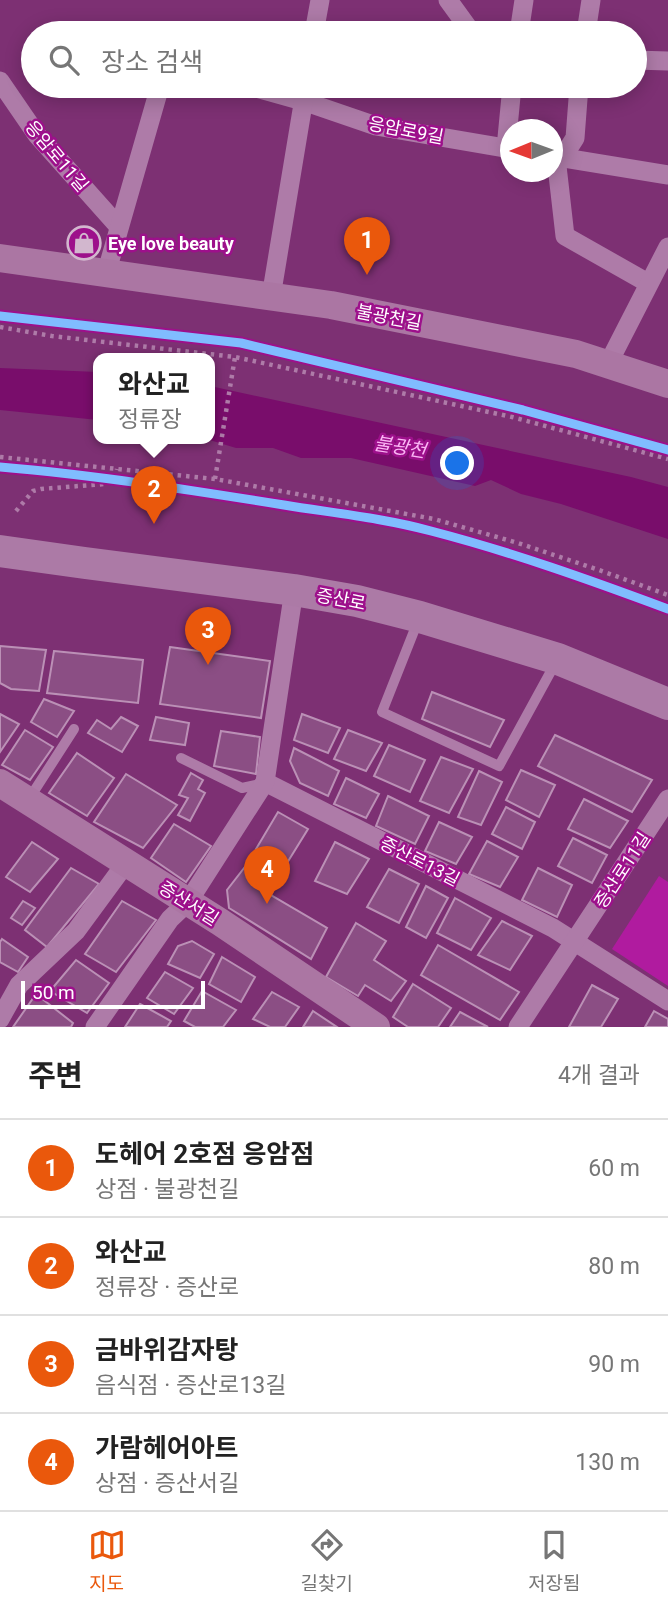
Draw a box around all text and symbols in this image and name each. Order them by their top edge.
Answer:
search box [21,21,647,98]
icon: search [45,41,83,79]
text: 장소 검색 [101,47,203,77]
street label: 응암로9길 [367,112,445,148]
street label: 응암로11길 [21,116,93,196]
north arrow [500,119,563,182]
pin: 1 [344,217,390,275]
shop icon: Eye love beauty [65,224,103,262]
place label: Eye love beauty [108,233,235,254]
street label: 불광천길 [354,300,424,334]
popup [93,353,215,444]
text: 와산교 [118,369,190,399]
text: 정류장 [118,406,182,433]
water label: 불광천 [372,432,429,463]
your location [440,446,474,480]
pin: 2 [131,466,177,524]
street label: 증산로 [315,584,367,614]
pin: 3 [185,607,231,665]
street label: 증산로11길 [590,828,654,912]
street label: 증산로13길 [377,832,463,890]
pin: 4 [244,846,290,904]
street label: 증산서길 [155,877,223,929]
scale bar [21,978,205,1010]
text: 50 m [32,981,75,1004]
text: 주변 [28,1058,83,1093]
text: 4개 결과 [558,1062,640,1089]
text: 도헤어 2호점 응암점 [95,1139,314,1169]
text: 1 [44,1155,58,1182]
text: 60 m [588,1155,640,1182]
text: 상점 · 불광천길 [95,1176,239,1203]
text: 와산교 [95,1237,167,1267]
text: 2 [44,1253,58,1280]
text: 80 m [588,1253,640,1280]
text: 정류장 · 증산로 [95,1274,239,1301]
text: 금바위감자탕 [95,1335,239,1365]
text: 3 [44,1351,58,1378]
text: 90 m [588,1351,640,1378]
text: 음식점 · 증산로13길 [95,1372,286,1399]
text: 가람헤어아트 [95,1433,239,1463]
text: 4 [44,1449,58,1476]
text: 130 m [575,1449,640,1476]
text: 상점 · 증산서길 [95,1470,239,1497]
tab: 지도 [88,1526,126,1595]
tab: 길찾기 [301,1526,353,1595]
tab: 저장됨 [528,1526,580,1595]

